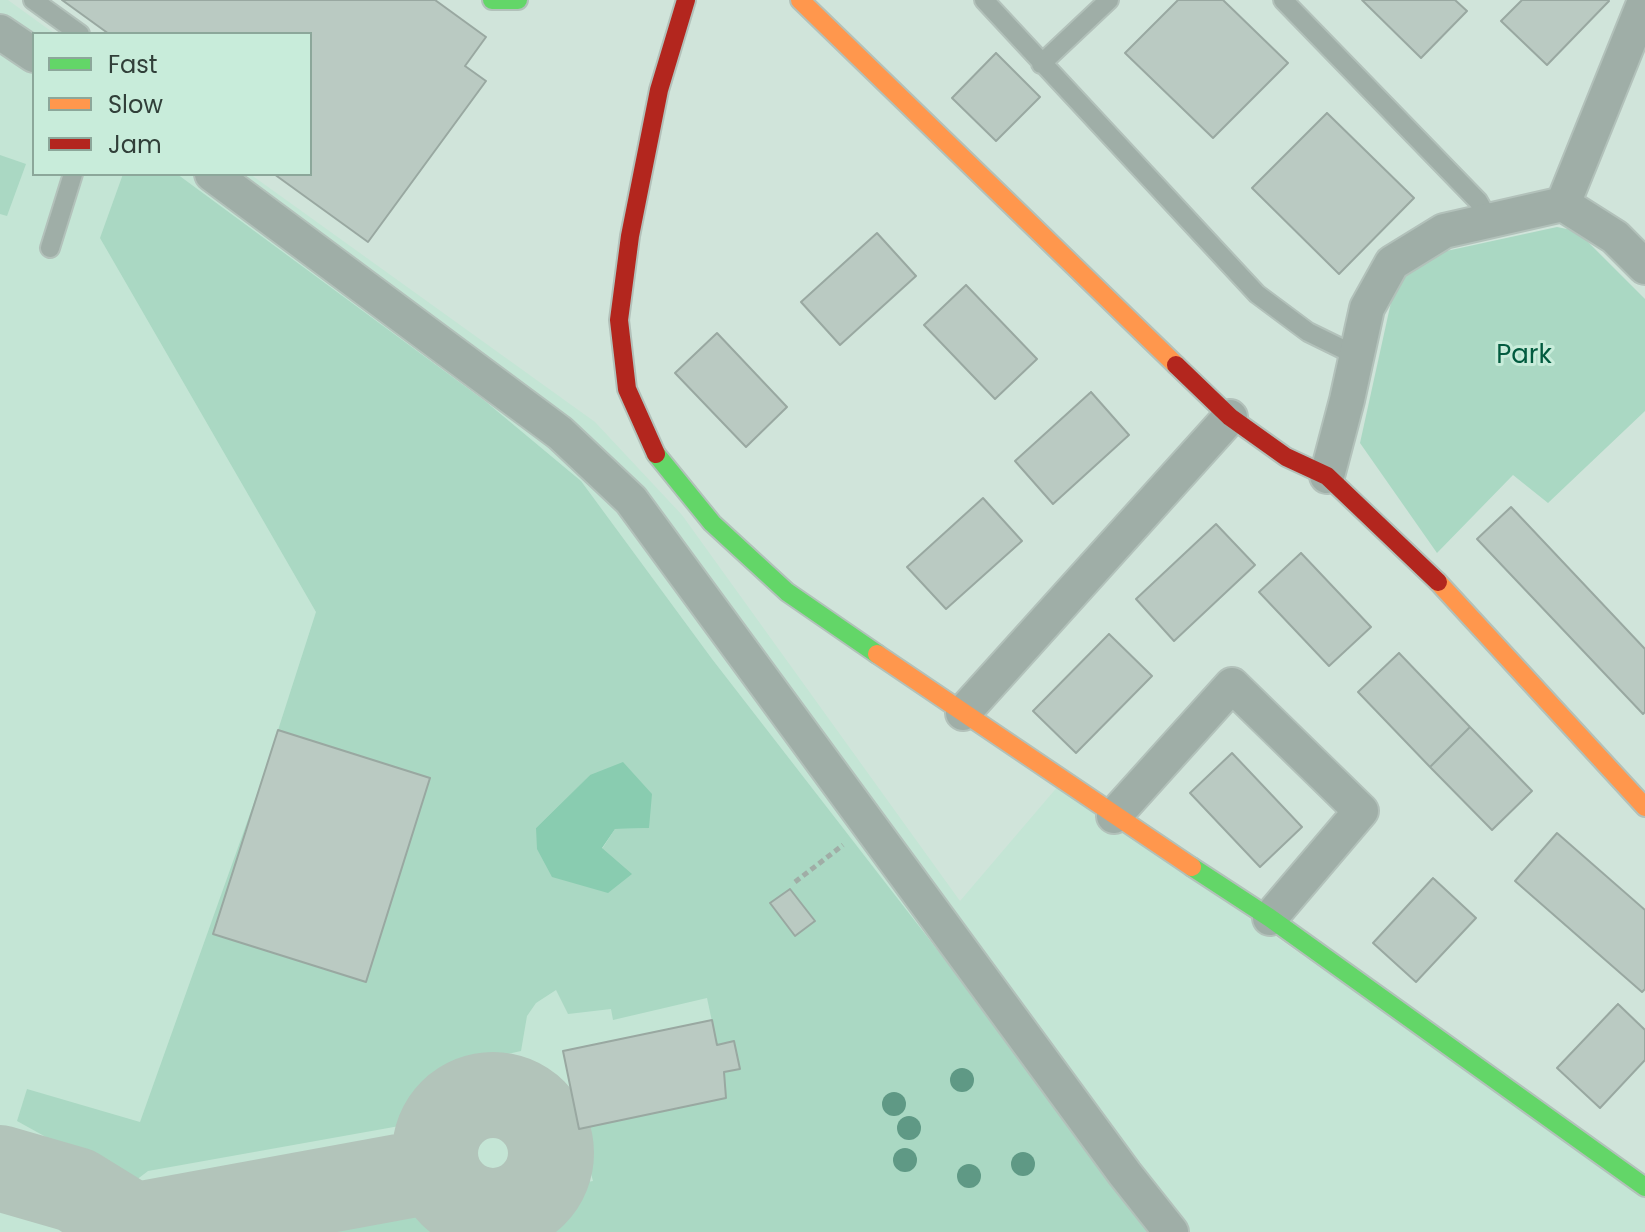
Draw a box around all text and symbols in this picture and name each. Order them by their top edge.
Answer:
legend [32,32,312,176]
text: Fast [108,48,158,81]
text: Slow [108,88,163,121]
text: Jam [108,128,162,161]
park label: Park [1496,340,1552,372]

